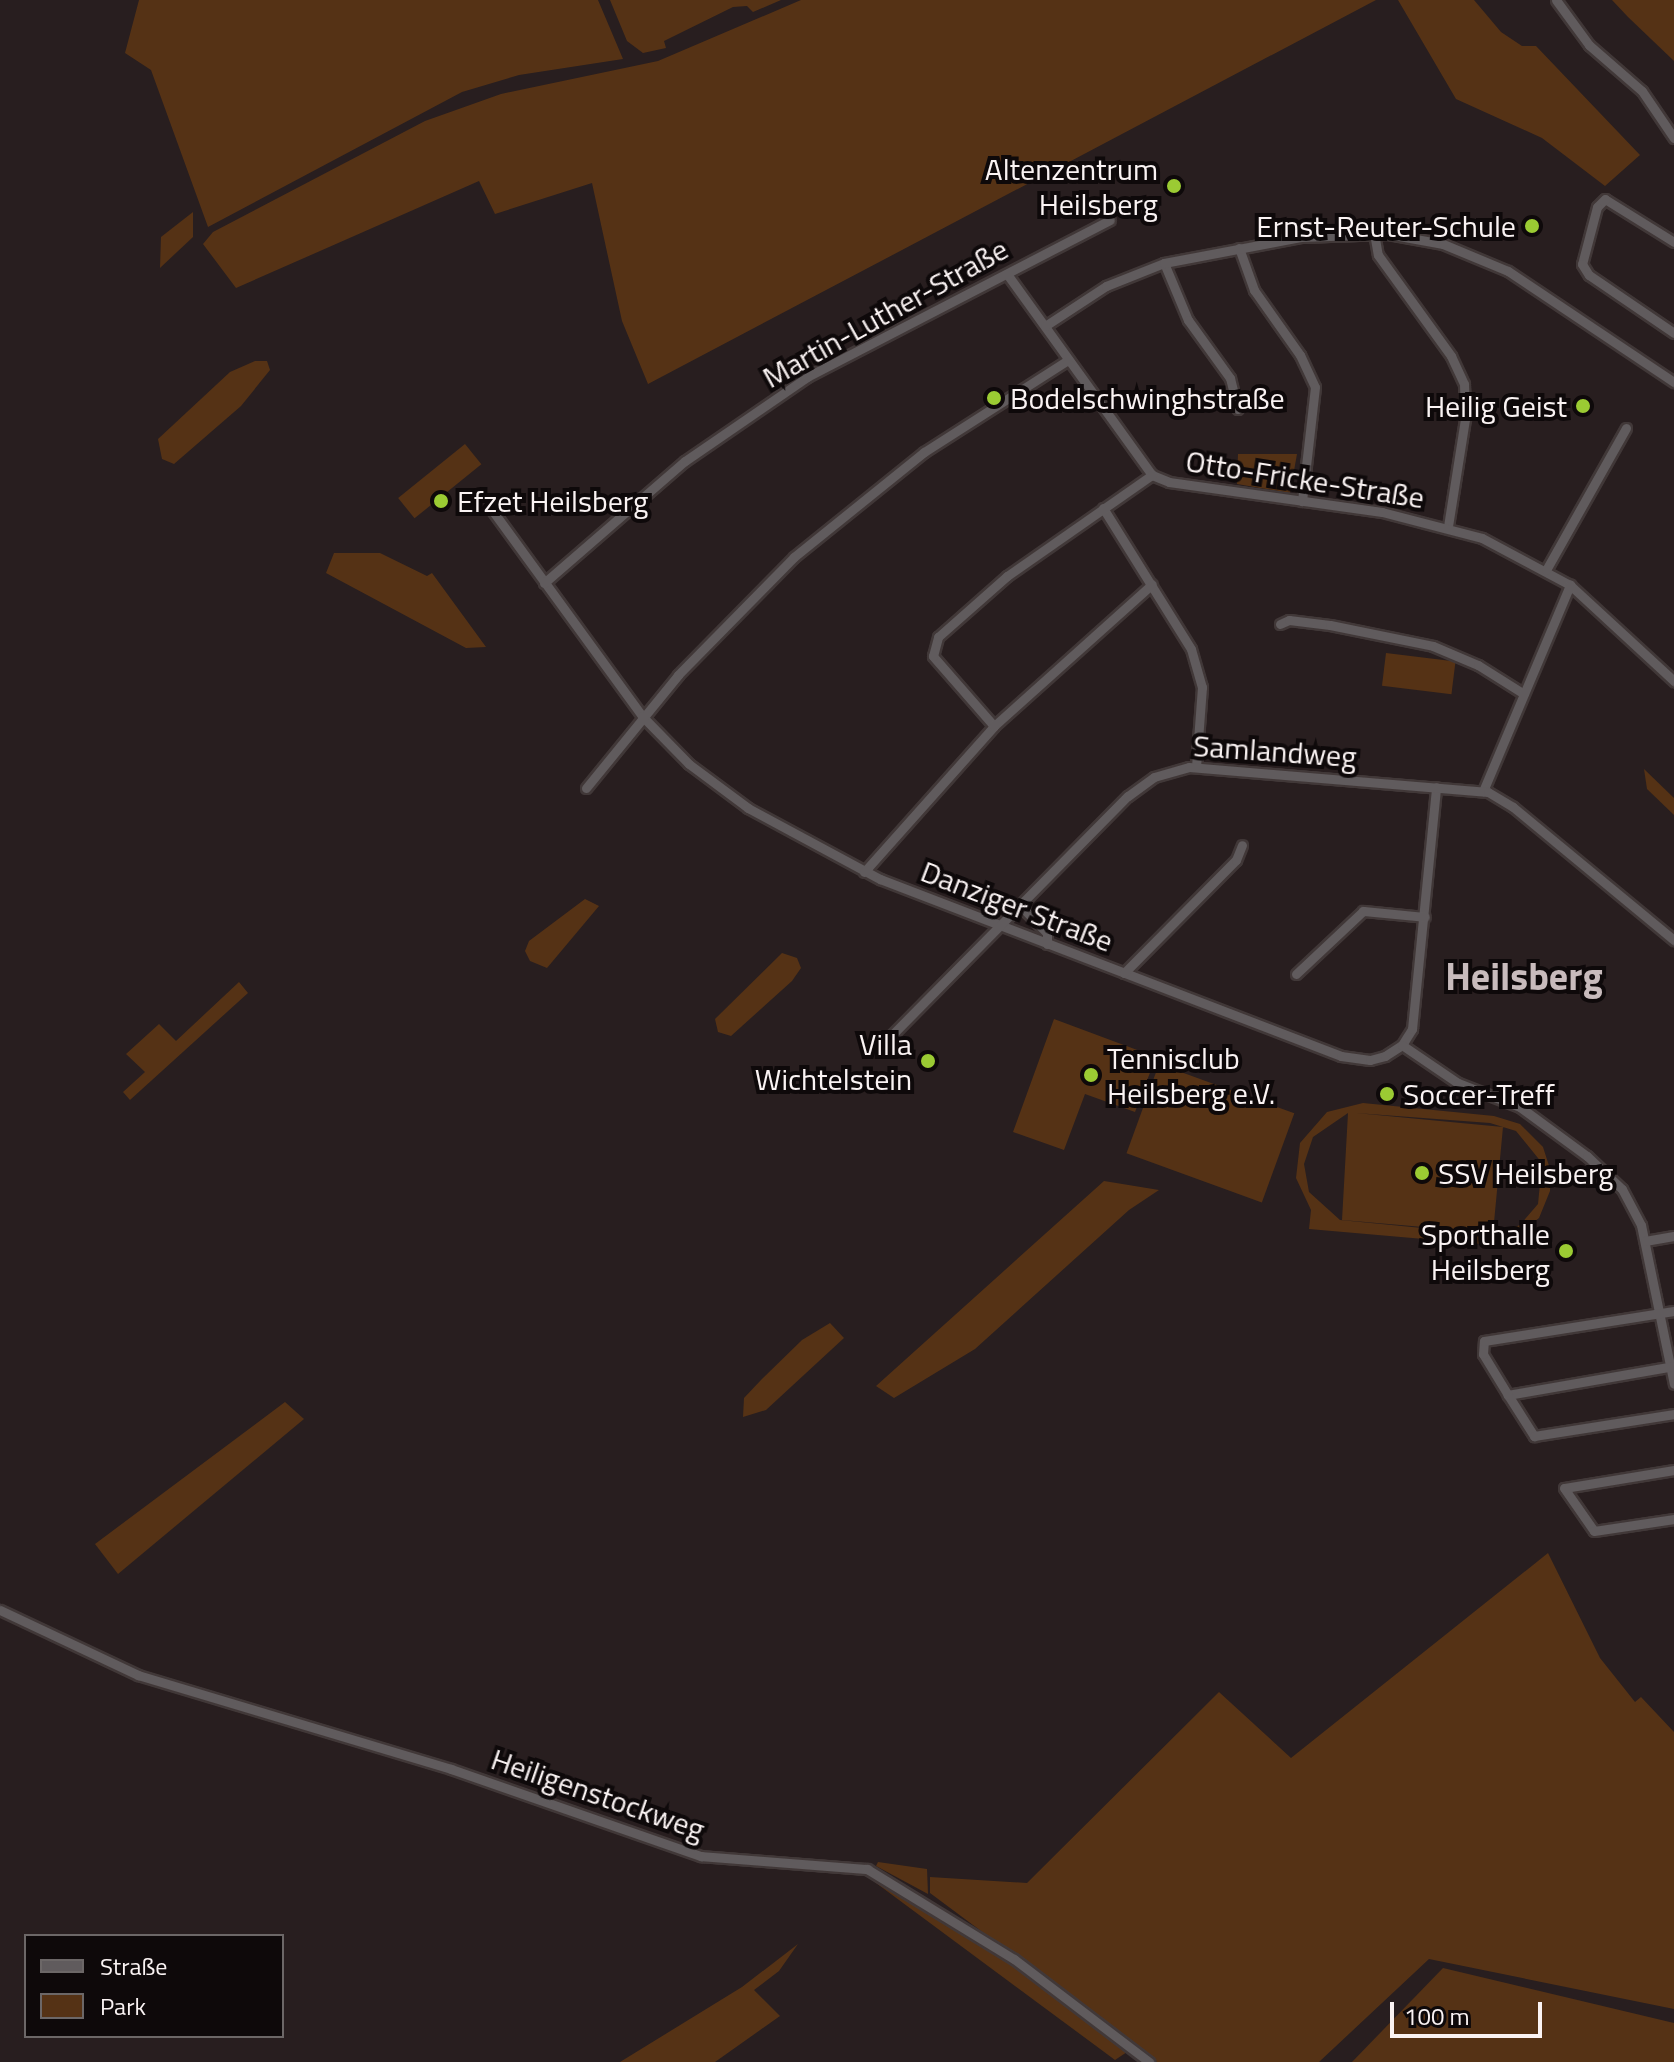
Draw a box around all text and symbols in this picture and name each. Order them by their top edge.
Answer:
place label: Altenzentrum Heilsberg [985,151,1158,222]
marker: Altenzentrum Heilsberg [1165,177,1183,195]
place label: Ernst-Reuter-Schule [1256,208,1516,244]
marker: Ernst-Reuter-Schule [1523,217,1541,235]
street label: Martin-Luther-Straße [756,231,1014,395]
place label: Bodelschwinghstraße [1010,380,1285,416]
place label: Heilig Geist [1425,388,1567,424]
marker: Bodelschwinghstraße [985,389,1003,407]
marker: Heilig Geist [1574,397,1592,415]
street label: Otto-Fricke-Straße [1183,442,1427,516]
place label: Efzet Heilsberg [457,483,648,519]
marker: Efzet Heilsberg [432,492,450,510]
street label: Samlandweg [1192,727,1358,775]
street label: Danziger Straße [916,853,1118,959]
district label: Heilsberg [1445,954,1603,1000]
place label: Villa Wichtelstein [755,1026,912,1096]
place label: Tennisclub Heilsberg e.V. [1107,1040,1275,1110]
marker: Villa Wichtelstein [919,1052,937,1070]
marker: Tennisclub Heilsberg e.V. [1082,1066,1100,1084]
place label: Soccer-Treff [1403,1076,1555,1112]
marker: Soccer-Treff [1378,1085,1396,1103]
place label: SSV Heilsberg [1438,1155,1614,1191]
marker: SSV Heilsberg [1413,1164,1431,1182]
place label: Sporthalle Heilsberg [1421,1216,1550,1286]
marker: Sporthalle Heilsberg [1557,1242,1575,1260]
street label: Heiligenstockweg [487,1741,709,1847]
legend [24,1934,284,2038]
text: Straße [100,1948,167,1984]
scale bar [1394,1986,1546,2036]
text: Park [100,1988,146,2024]
text: 100 m [1404,1998,1470,2034]

